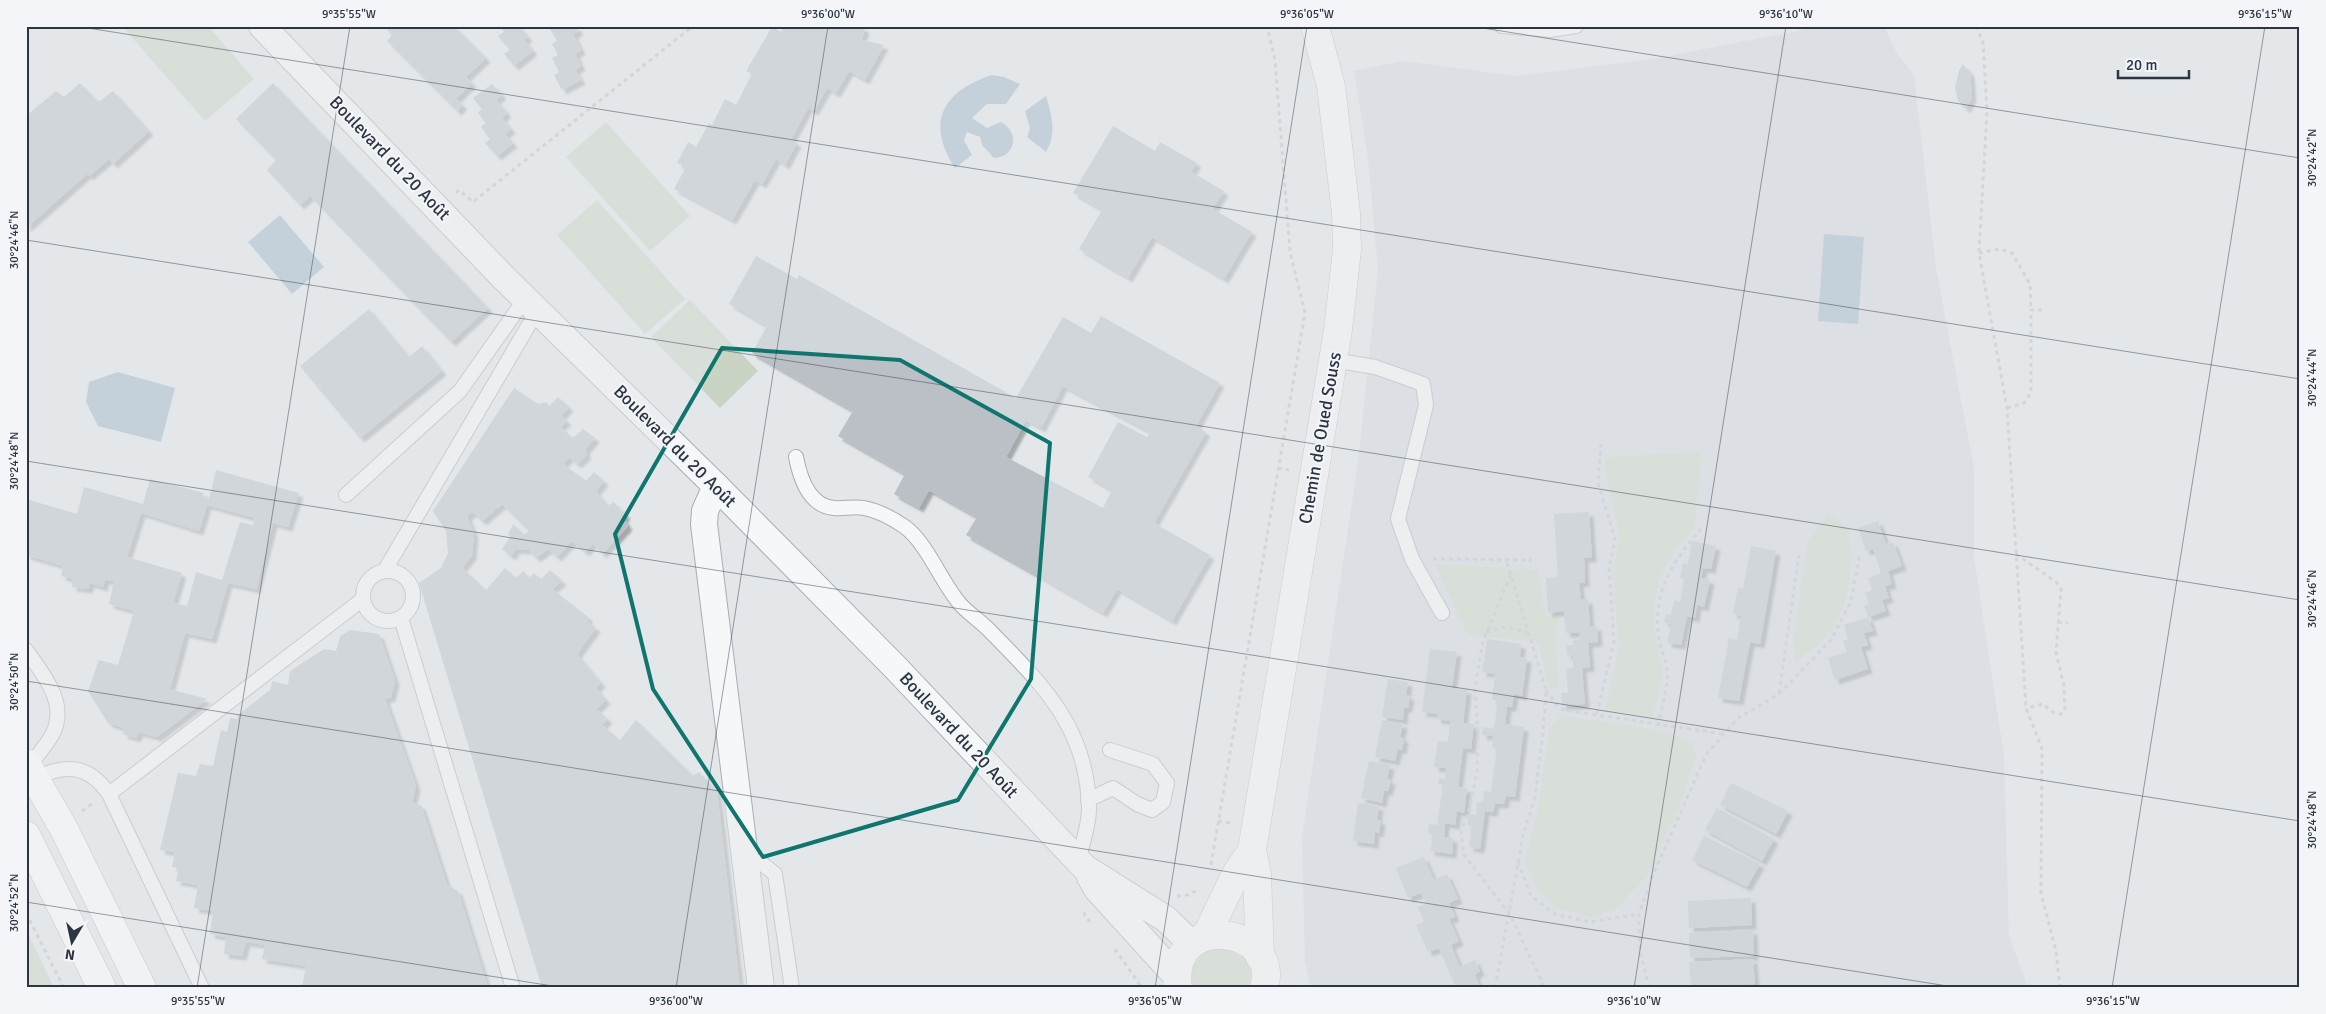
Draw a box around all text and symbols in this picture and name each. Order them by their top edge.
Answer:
text: 9°35'55"W [322,7,376,22]
text: 9°36'00"W [801,7,855,22]
text: 9°36'05"W [1280,7,1334,22]
text: 9°36'10"W [1759,7,1813,22]
text: 9°36'15"W [2238,7,2292,22]
scale bar [2118,48,2190,80]
text: 20 m [2126,56,2157,74]
street label: Boulevard du 20 Août [325,91,455,225]
text: 30°24'42"N [2305,129,2320,187]
text: 30°24'46"N [7,211,22,269]
text: 30°24'44"N [2305,349,2320,407]
street label: Chemin de Oued Souss [1294,350,1346,526]
street label: Boulevard du 20 Août [609,380,741,512]
text: 30°24'48"N [7,432,22,490]
text: 30°24'46"N [2305,570,2320,628]
text: 30°24'50"N [7,653,22,711]
street label: Boulevard du 20 Août [895,667,1023,803]
text: 30°24'48"N [2305,791,2320,849]
text: 30°24'52"N [7,874,22,932]
north arrow [48,916,98,966]
text: N [64,945,76,964]
text: 9°35'55"W [171,994,225,1009]
text: 9°36'00"W [649,994,703,1009]
text: 9°36'05"W [1128,994,1182,1009]
text: 9°36'10"W [1607,994,1661,1009]
text: 9°36'15"W [2086,994,2140,1009]

